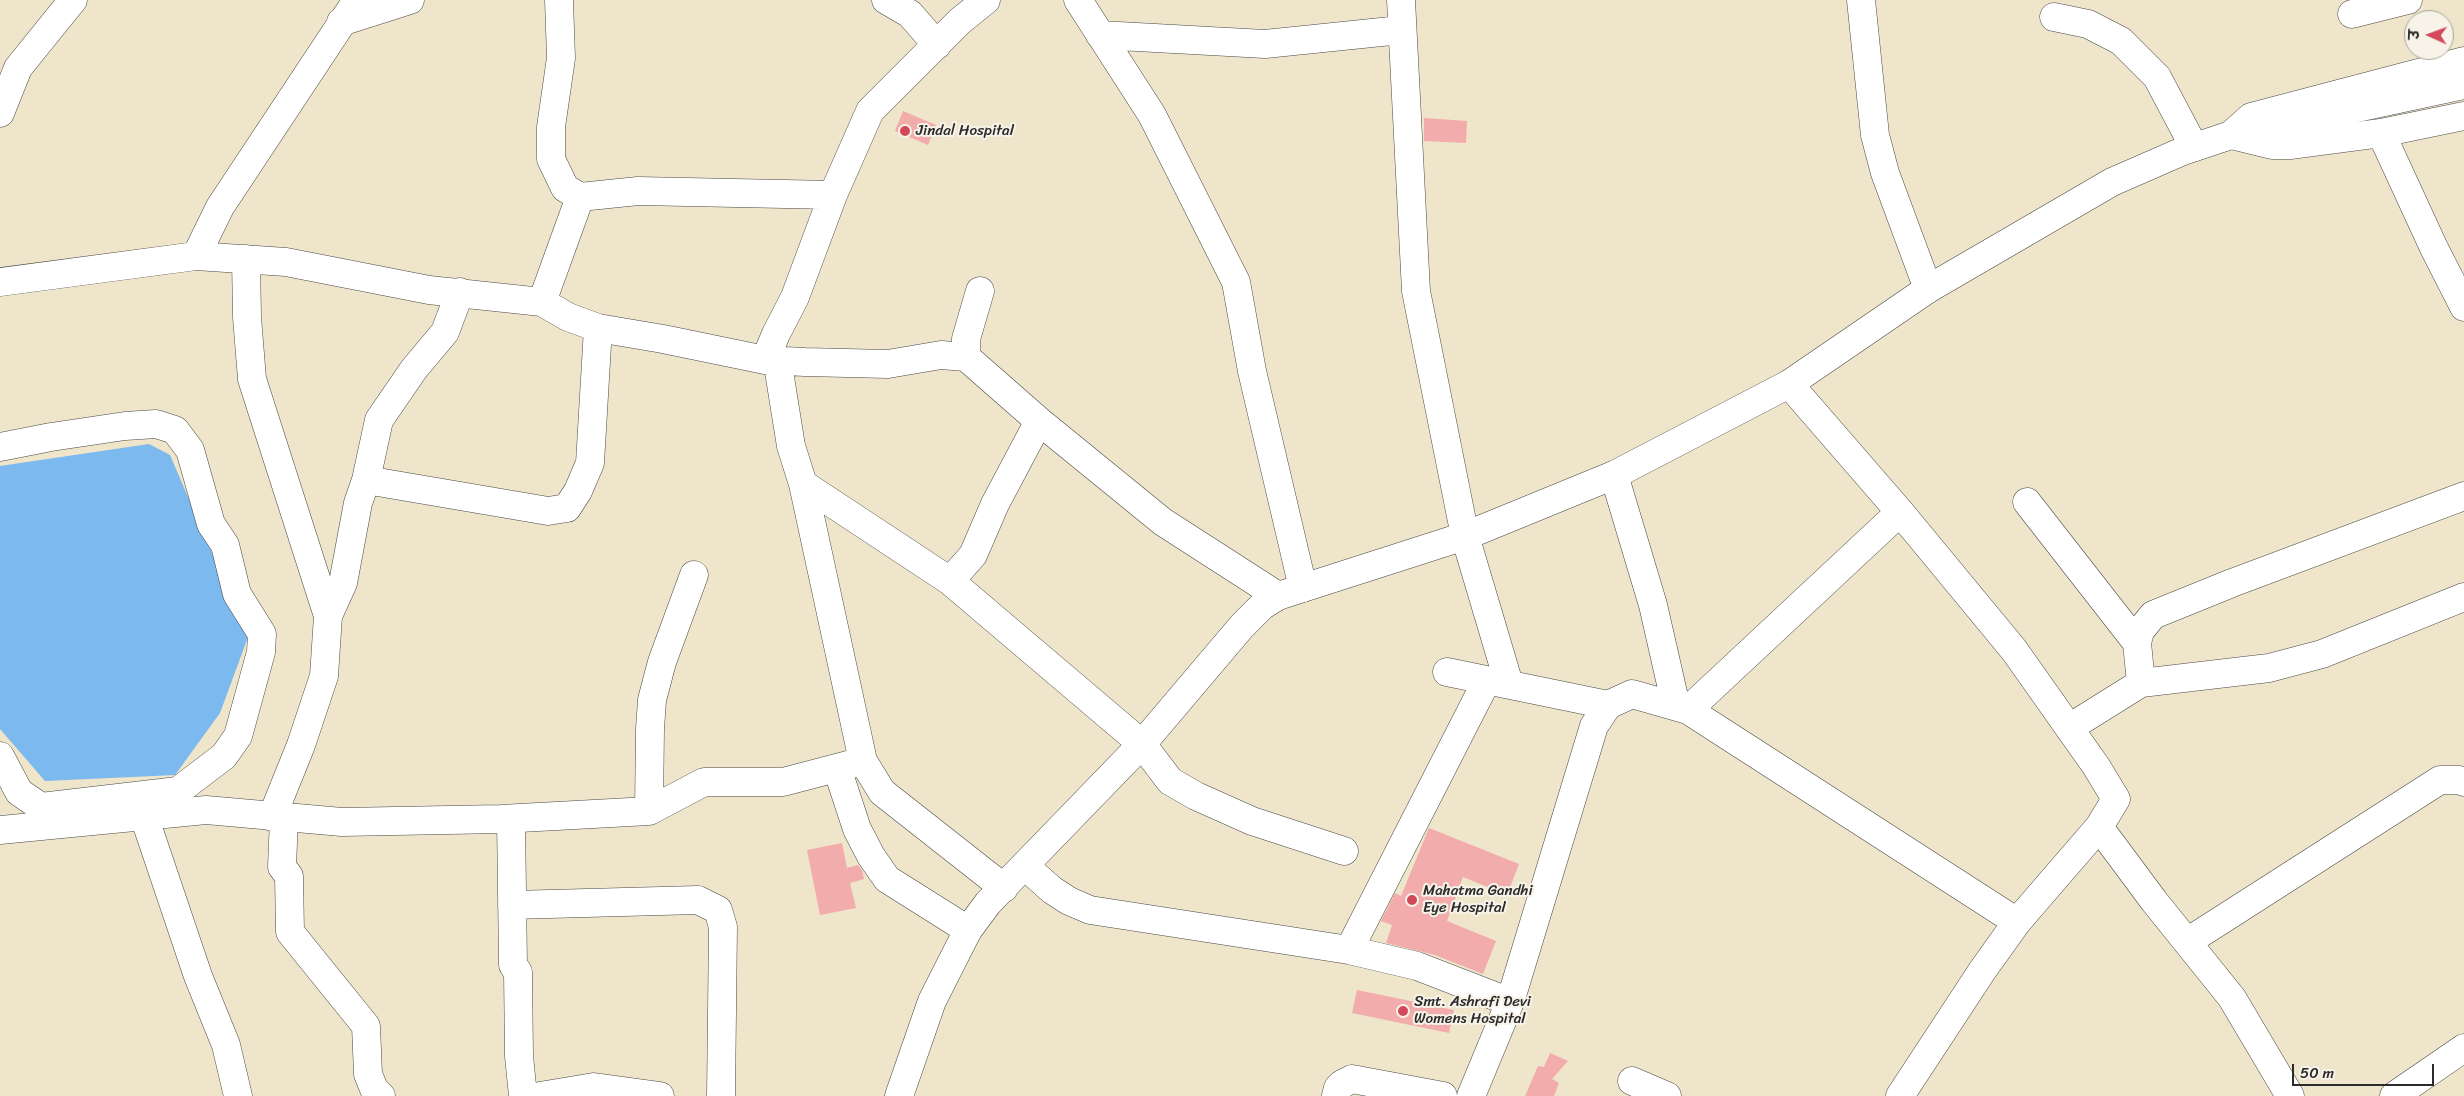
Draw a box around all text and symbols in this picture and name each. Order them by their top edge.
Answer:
north arrow [2404,10,2454,60]
text: उ [2402,29,2427,40]
place label: Jindal Hospital [916,122,1014,140]
marker: Jindal Hospital [898,124,912,138]
place label: Mahatma Gandhi Eye Hospital [1423,882,1533,917]
marker: Mahatma Gandhi Eye Hospital [1405,893,1419,907]
place label: Smt. Ashrafi Devi Womens Hospital [1414,993,1531,1028]
marker: Smt. Ashrafi Devi Womens Hospital [1396,1004,1410,1018]
scale bar [2294,1054,2436,1086]
text: 50 m [2300,1060,2334,1086]

